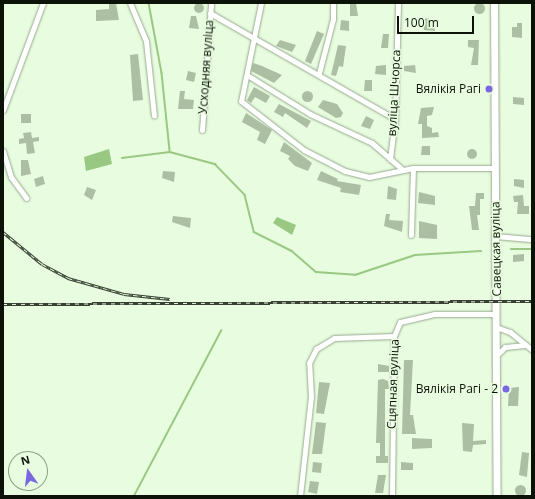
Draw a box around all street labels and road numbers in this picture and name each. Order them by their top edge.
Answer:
street label: Усходняя вуліца [196,19,216,115]
street label: вуліца Шчорса [385,49,403,137]
street label: Савецкая вуліца [488,201,504,297]
street label: Сцяпная вуліца [384,339,402,429]

